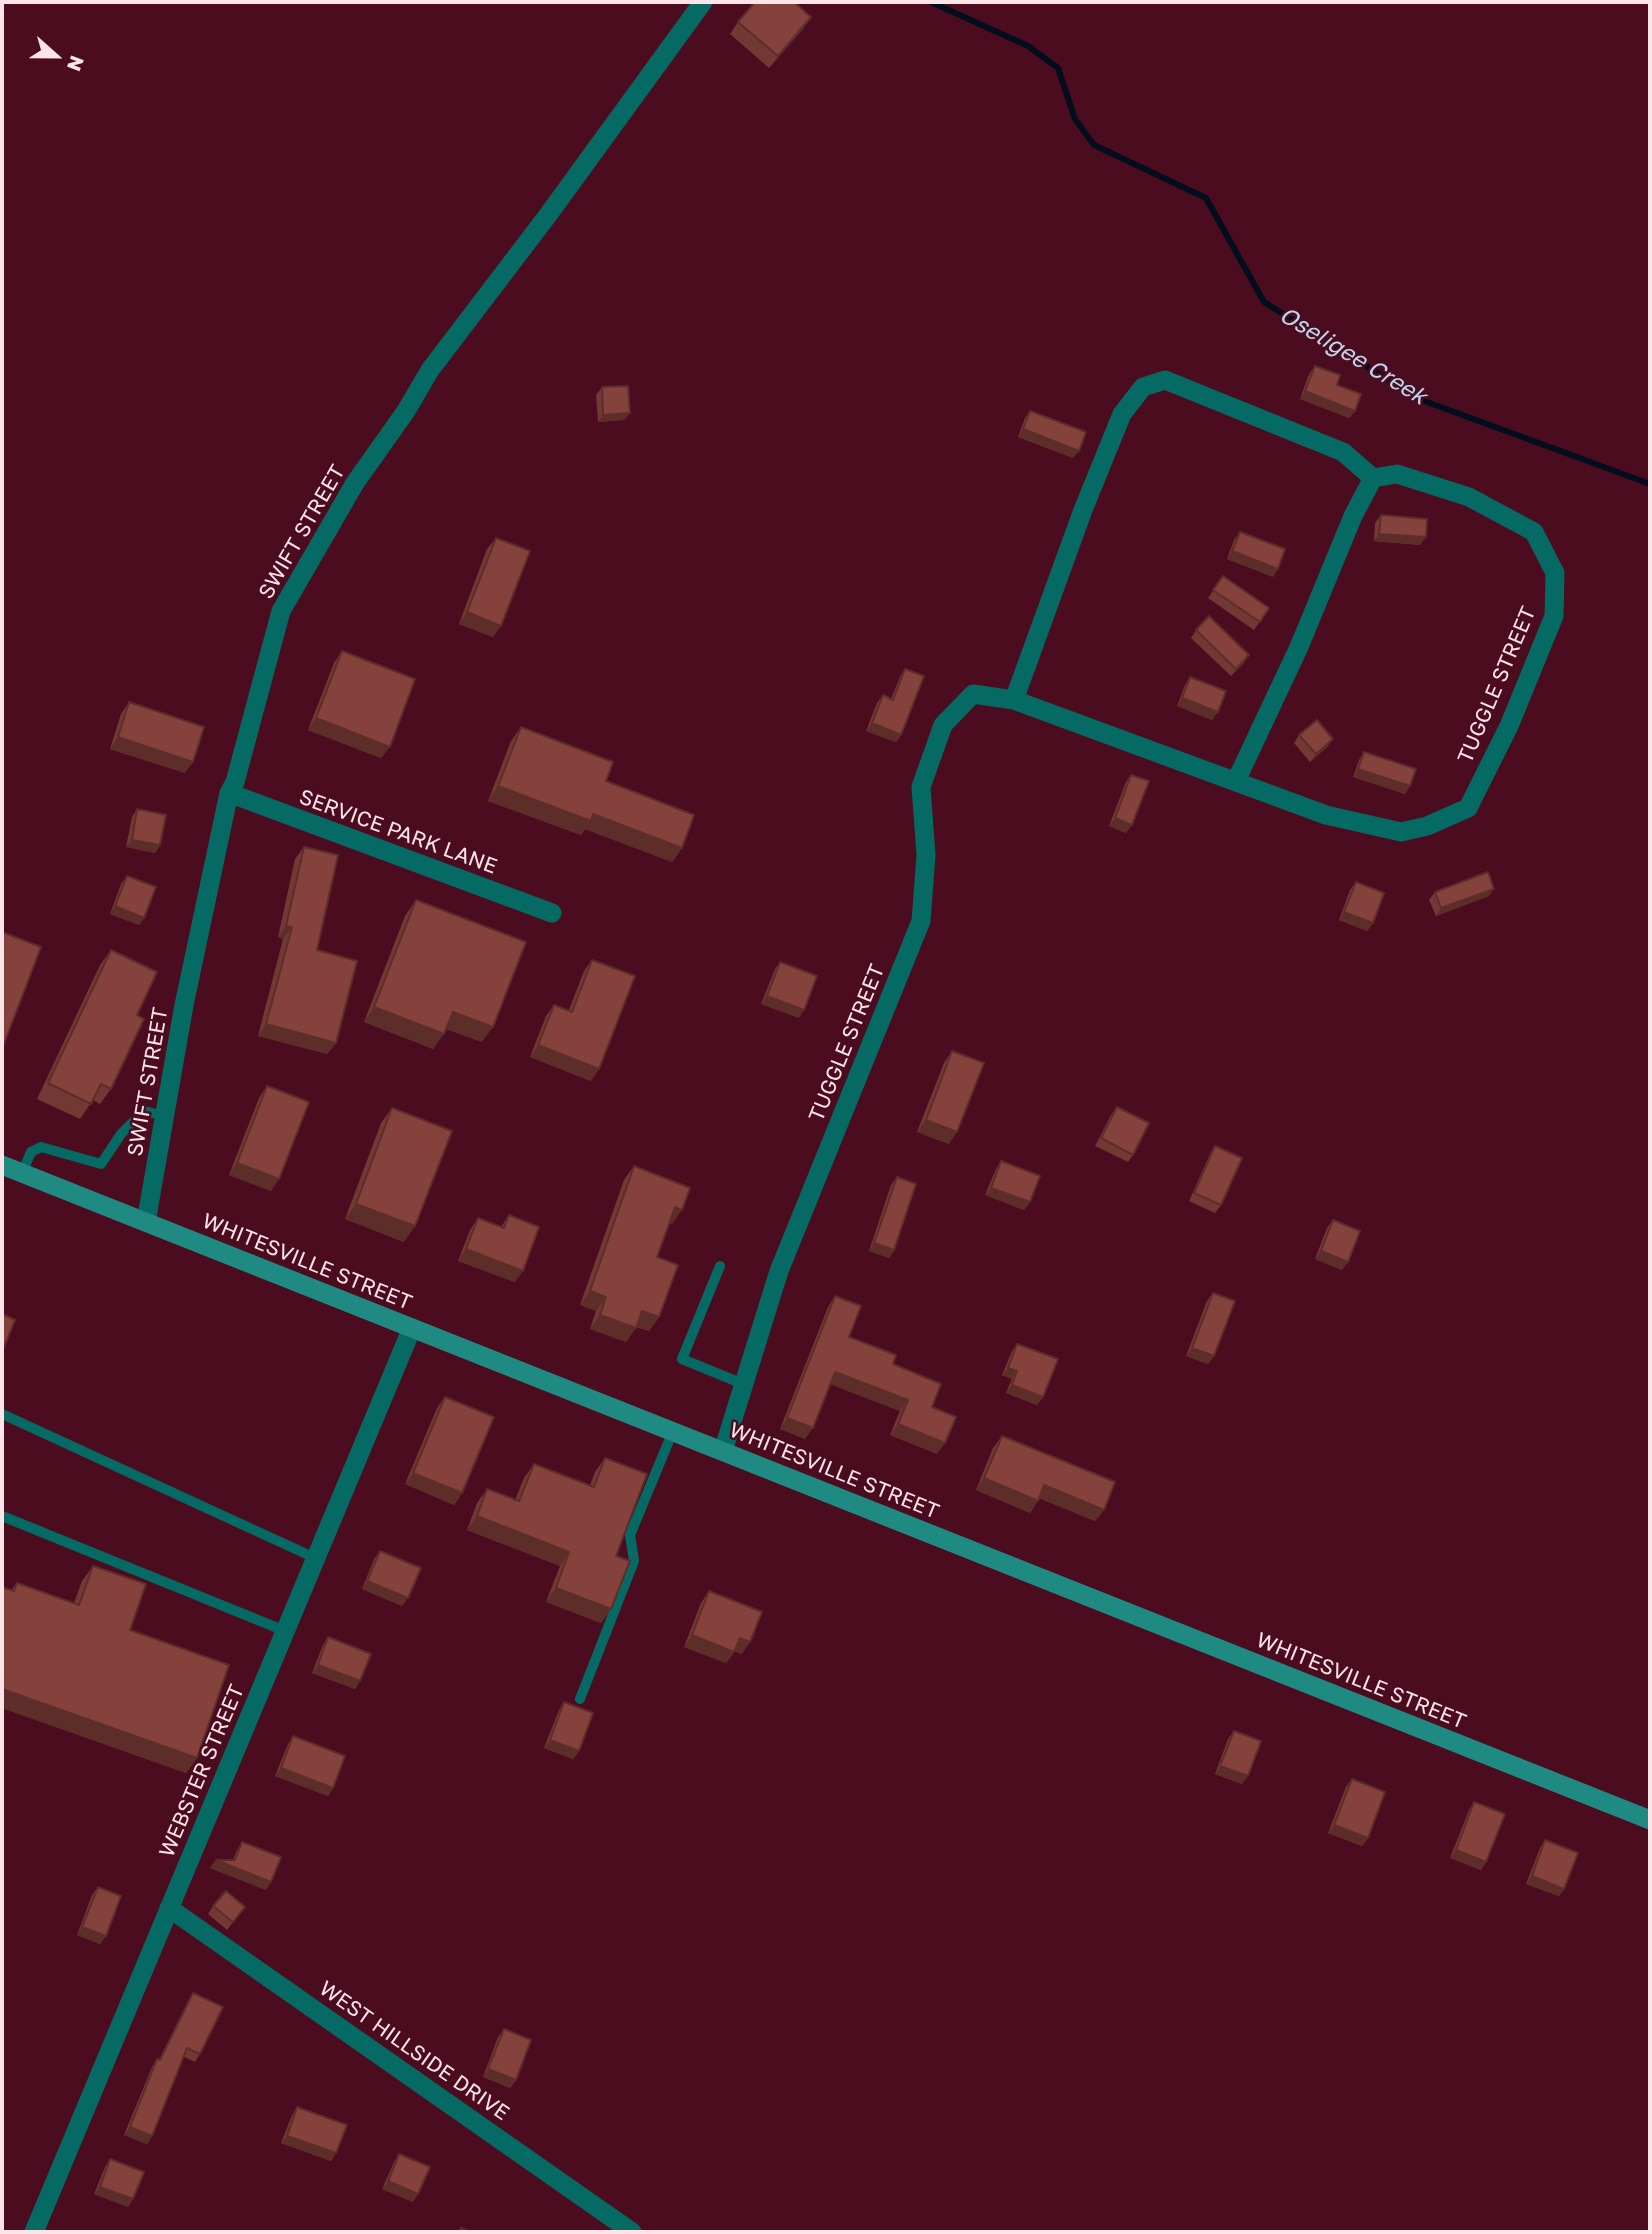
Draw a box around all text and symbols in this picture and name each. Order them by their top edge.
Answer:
north arrow [21,21,91,91]
text: N [63,53,89,75]
water label: Oseligee Creek [1274,301,1432,411]
street label: SWIFT STREET [253,461,351,603]
street label: TUGGLE STREET [1453,603,1541,767]
street label: SERVICE PARK LANE [296,784,500,880]
street label: TUGGLE STREET [804,961,890,1125]
street label: SWIFT STREET [123,1006,173,1158]
street label: WHITESVILLE STREET [199,1208,415,1316]
street label: WHITESVILLE STREET [726,1417,942,1525]
street label: WHITESVILLE STREET [1253,1627,1469,1735]
street label: WEBSTER STREET [154,1681,250,1861]
street label: WEST HILLSIDE DRIVE [314,1976,514,2126]

